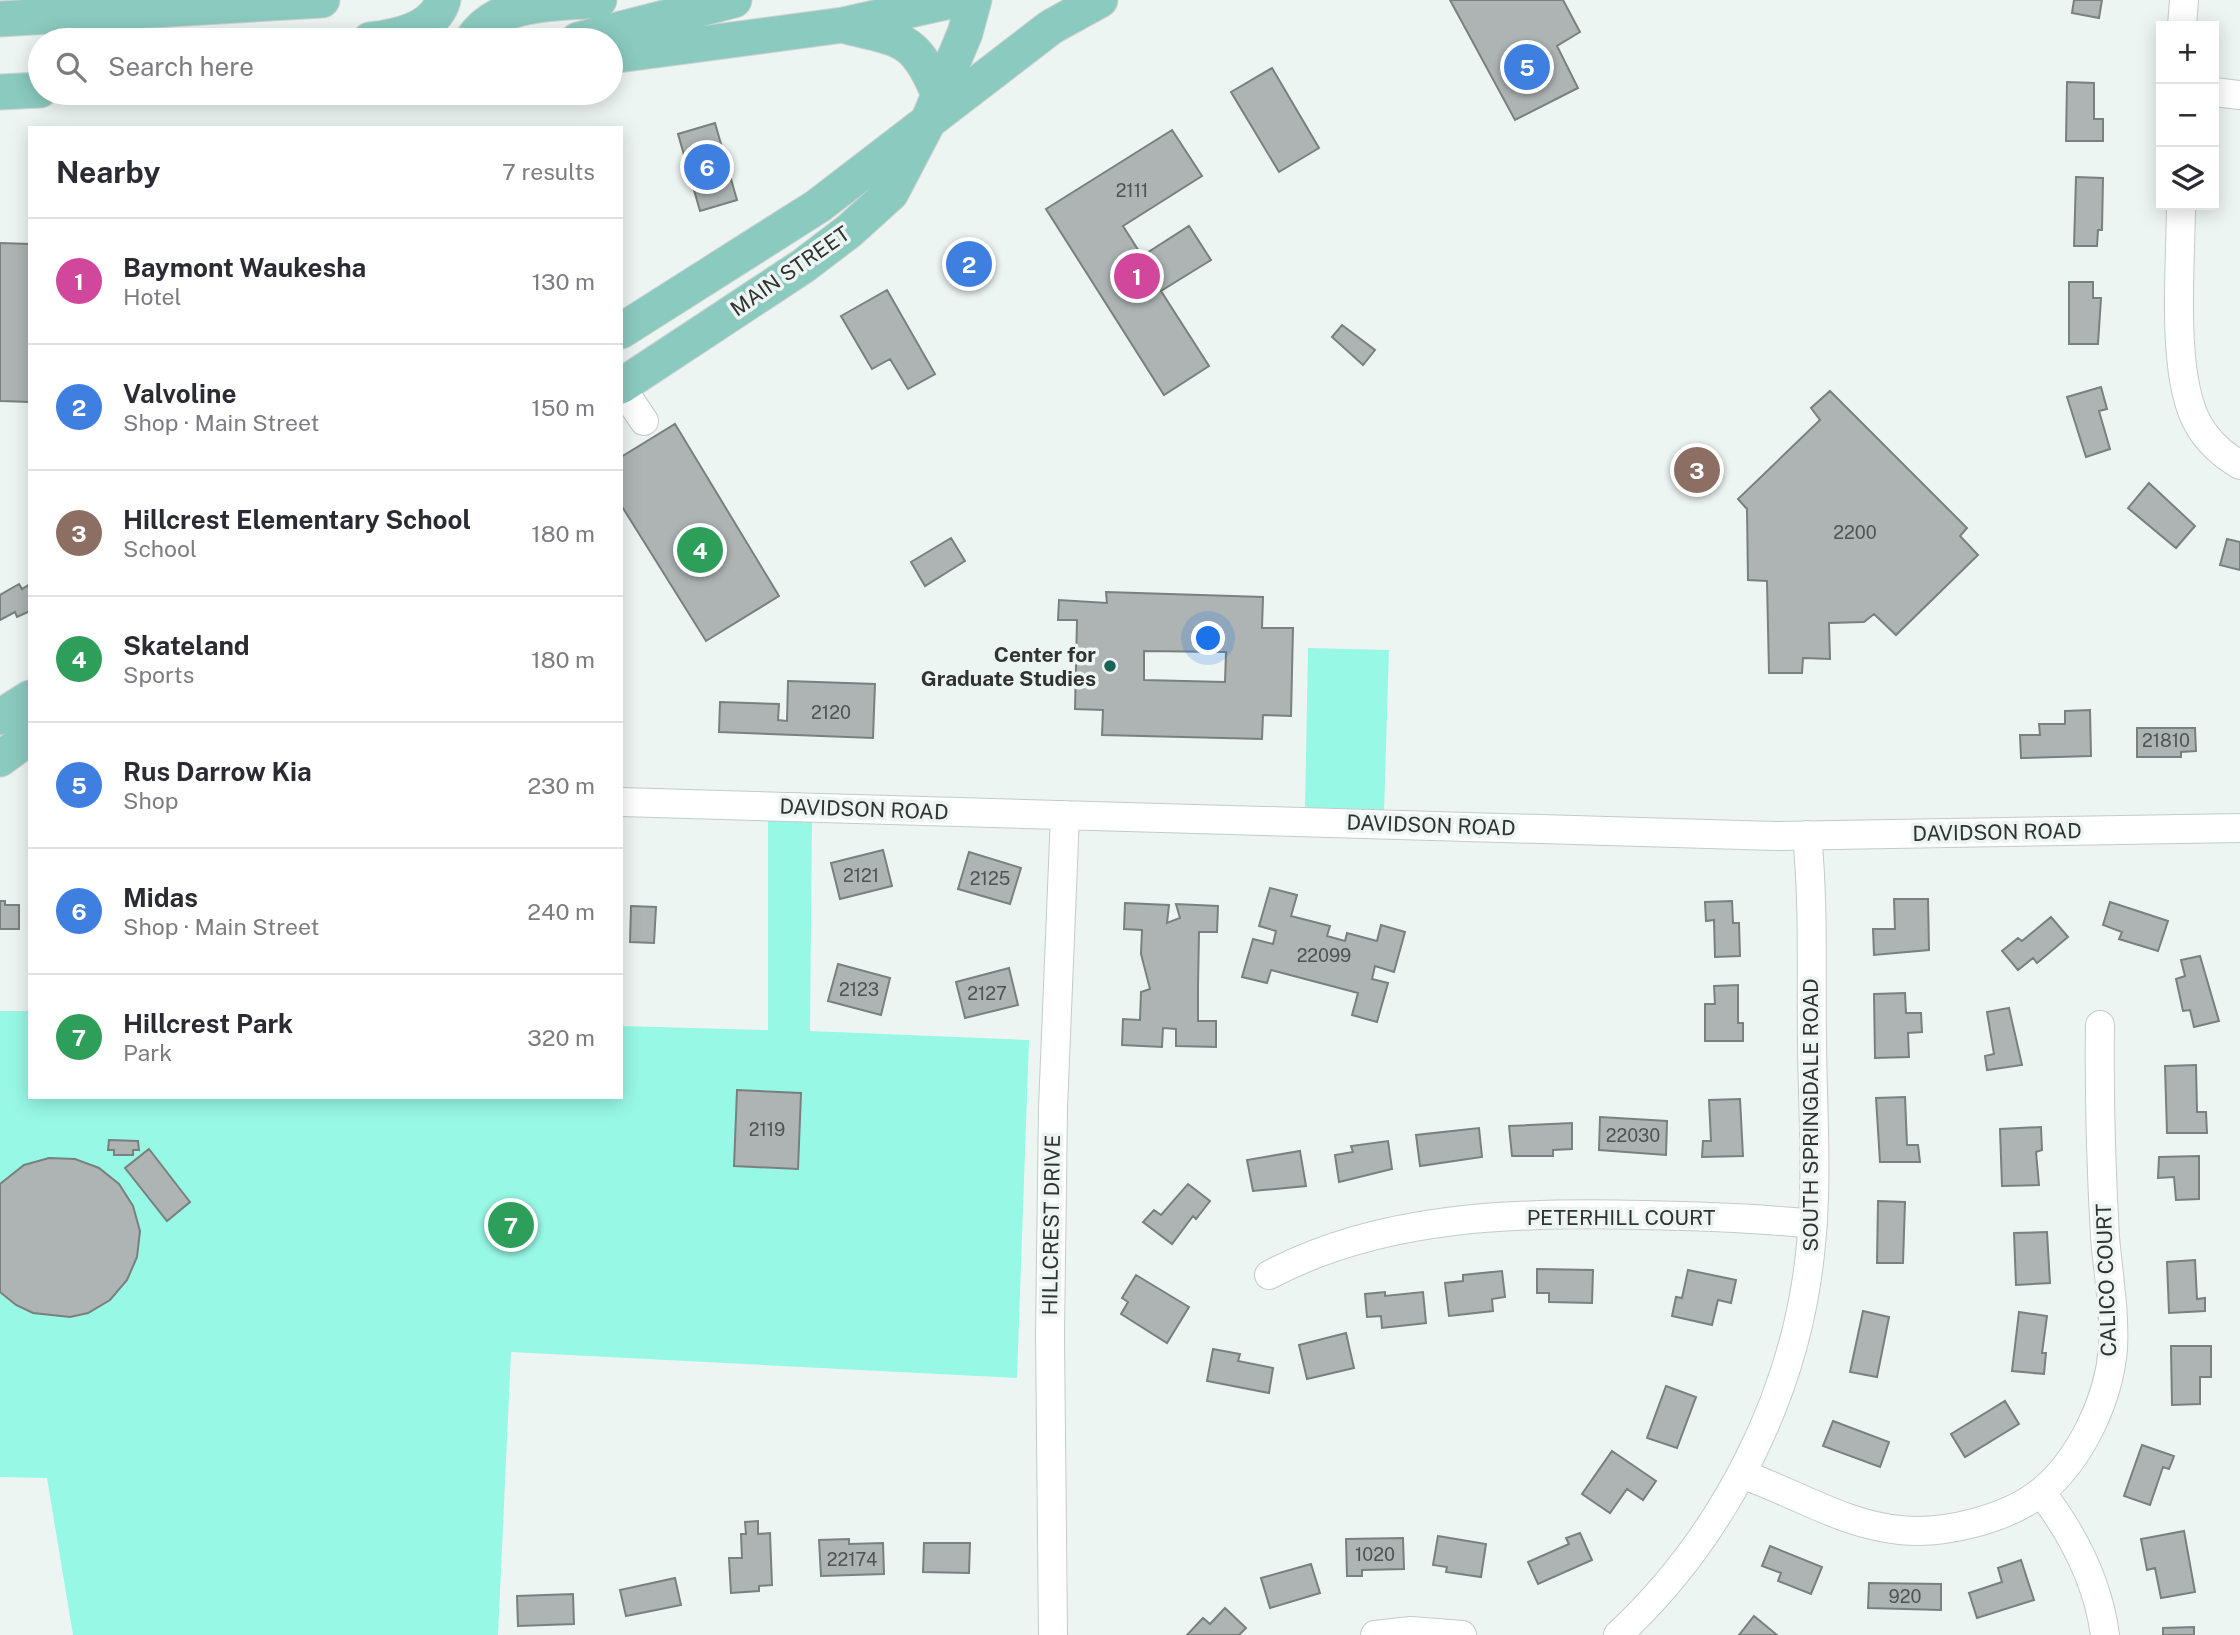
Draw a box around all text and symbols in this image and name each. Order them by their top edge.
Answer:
map controls [2156,21,2219,210]
button: + [2156,21,2219,84]
search box [28,28,623,105]
pin: 5 [1504,41,1550,93]
icon: search [52,48,90,86]
text: Search here [108,51,254,82]
button: − [2156,84,2219,147]
pin: 6 [684,141,730,193]
button: layers [2156,147,2219,210]
text: Nearby [56,154,160,190]
text: 7 results [502,158,595,185]
house number: 2111 [1116,180,1148,201]
street label: MAIN STREET [726,221,854,321]
pin: 2 [946,238,992,290]
pin: 1 [1114,250,1160,302]
text: Baymont Waukesha [123,252,366,283]
text: 1 [74,268,84,295]
text: 130 m [532,268,595,295]
text: Hotel [123,283,182,310]
text: Valvoline [123,378,237,409]
text: 2 [72,394,86,421]
text: 150 m [531,394,595,421]
text: Shop · Main Street [123,409,319,436]
pin: 3 [1674,444,1720,496]
text: Hillcrest Elementary School [123,504,471,535]
text: 3 [71,520,87,547]
text: 180 m [531,520,595,547]
house number: 2200 [1833,522,1877,543]
pin: 4 [677,524,723,576]
text: School [123,535,197,562]
your location [1191,621,1225,655]
text: Skateland [123,630,250,661]
place label: Center for Graduate Studies [921,642,1096,691]
text: 4 [71,646,87,673]
text: 180 m [531,646,595,673]
marker: Center for Graduate Studies [1102,658,1118,674]
text: Sports [123,661,194,688]
house number: 2120 [811,702,851,723]
house number: 21810 [2142,730,2190,751]
text: Rus Darrow Kia [123,756,312,787]
text: 5 [71,772,87,799]
text: 230 m [527,772,595,799]
text: Shop [123,787,178,814]
street label: DAVIDSON ROAD [779,794,949,824]
street label: DAVIDSON ROAD [1346,810,1516,840]
street label: DAVIDSON ROAD [1912,818,2082,846]
house number: 2121 [843,865,879,886]
house number: 2125 [970,868,1010,889]
text: Midas [123,882,198,913]
text: 6 [71,898,87,925]
text: 240 m [527,898,595,925]
text: Shop · Main Street [123,913,319,940]
house number: 22099 [1297,945,1351,966]
street label: SOUTH SPRINGDALE ROAD [1798,978,1823,1252]
house number: 2123 [839,979,879,1000]
house number: 2127 [967,983,1007,1004]
text: Hillcrest Park [123,1008,293,1039]
text: 7 [72,1024,86,1051]
text: 320 m [527,1024,595,1051]
text: Park [123,1039,172,1066]
house number: 2119 [749,1119,785,1140]
house number: 22030 [1606,1125,1660,1146]
street label: HILLCREST DRIVE [1037,1134,1065,1316]
pin: 7 [488,1199,534,1251]
street label: CALICO COURT [2091,1203,2121,1357]
street label: PETERHILL COURT [1527,1205,1715,1230]
house number: 1020 [1355,1544,1395,1565]
house number: 22174 [827,1549,877,1570]
house number: 920 [1889,1586,1922,1607]

